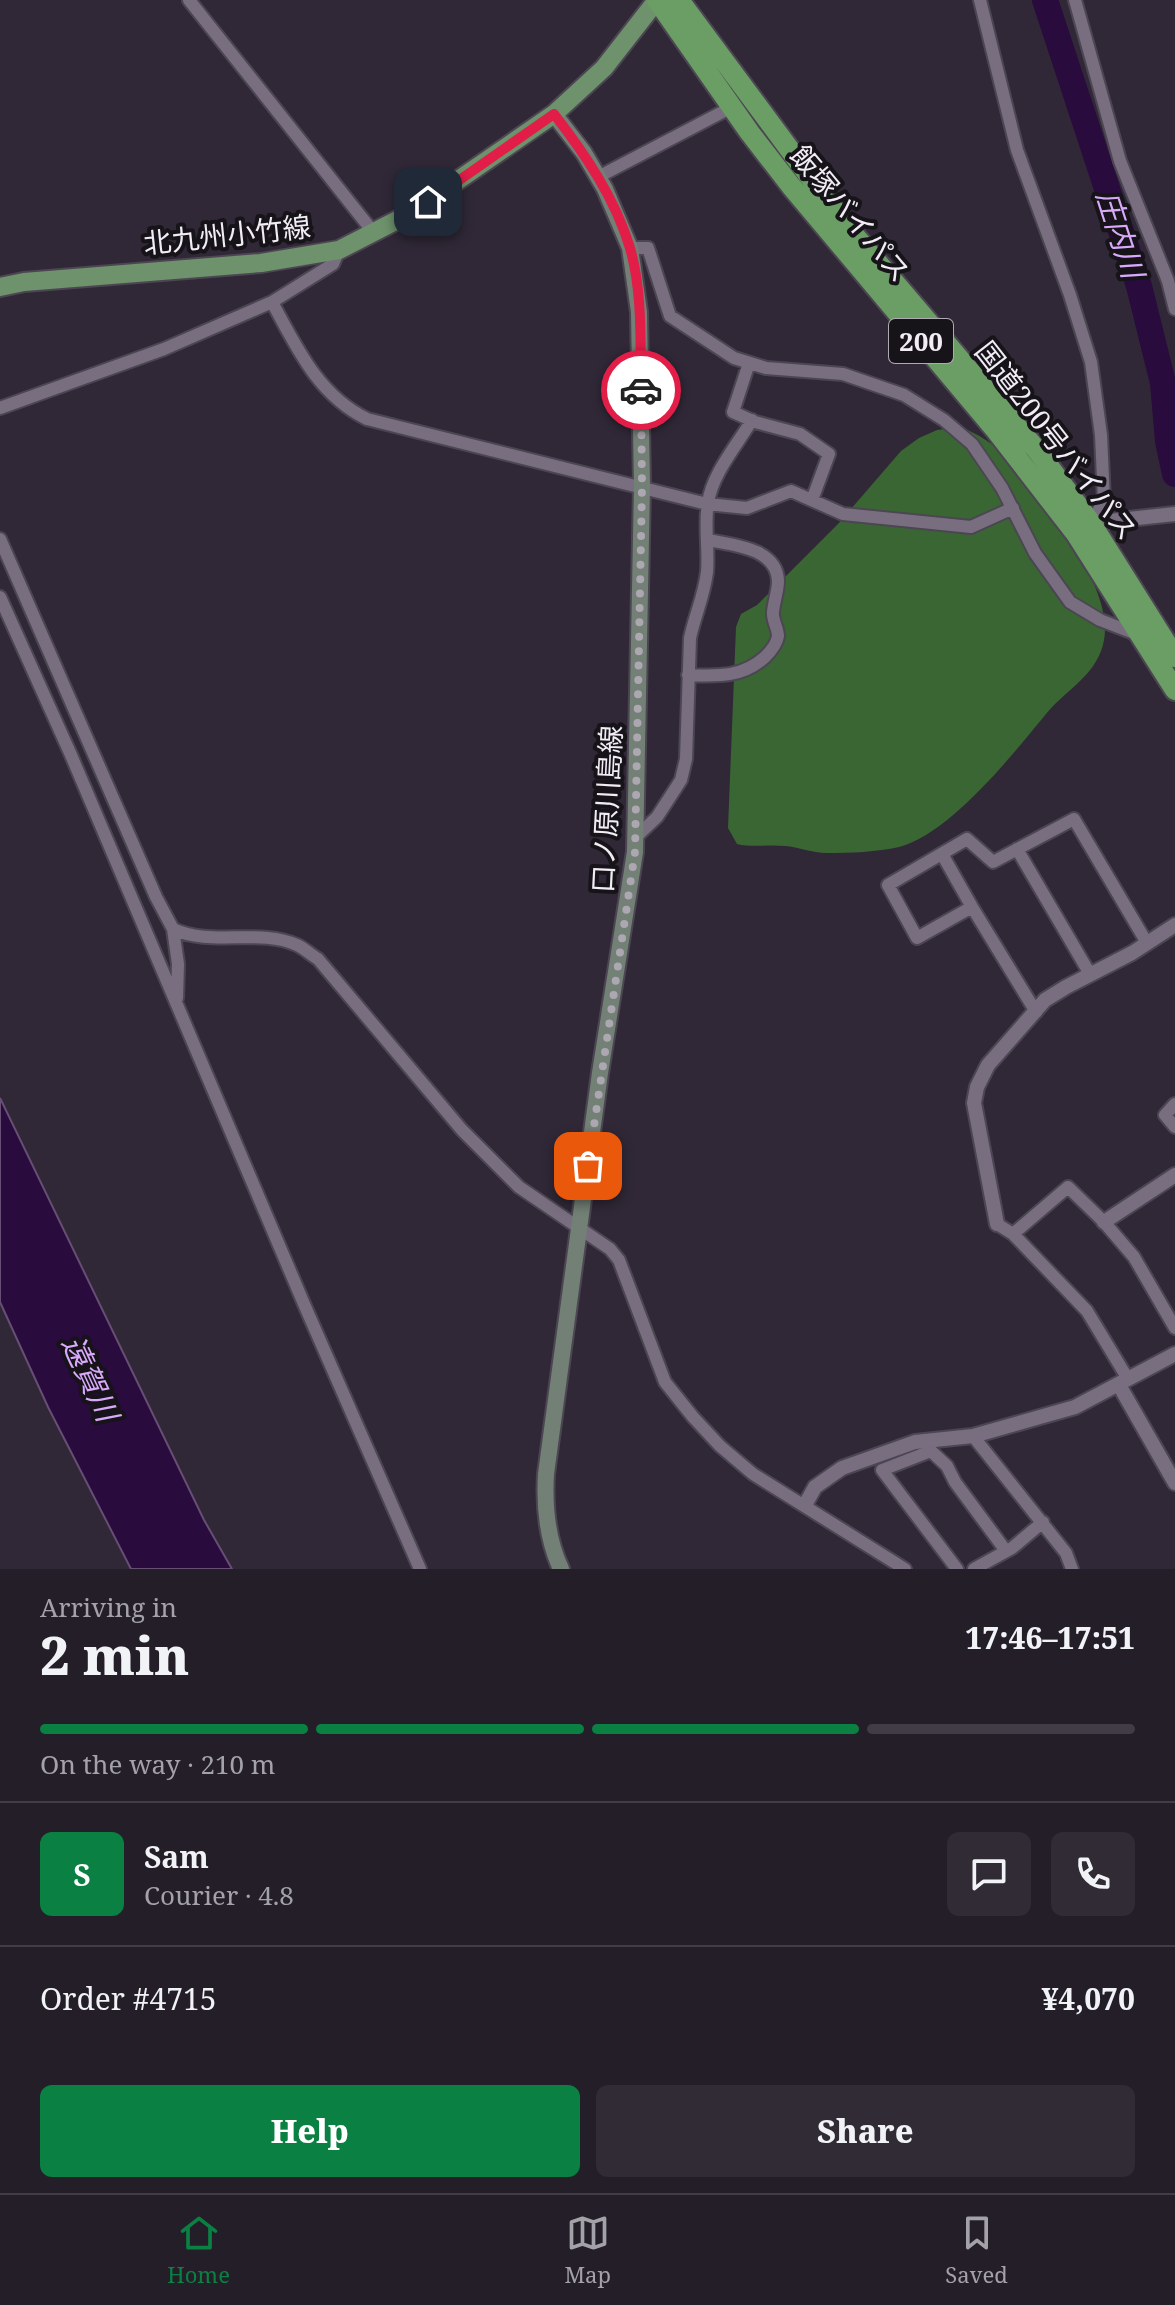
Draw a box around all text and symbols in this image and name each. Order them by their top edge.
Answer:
street label: 飯塚バイパス [783,137,919,289]
pin [394,168,462,236]
icon: home [406,180,450,224]
water label: 庄内川 [1088,185,1155,286]
street label: 北九州小竹線 [141,206,313,262]
road number: 200 [889,319,953,363]
street label: 国道200号バイパス [967,333,1147,547]
courier [601,350,681,430]
icon: car [619,368,663,412]
street label: 口ノ原川島線 [583,724,629,894]
pin [554,1132,622,1200]
icon: bag [566,1144,610,1188]
water label: 遠賀川 [53,1329,130,1430]
text: Arriving in [40,1589,177,1625]
text: 17:46–17:51 [965,1617,1135,1658]
text: 2 min [40,1619,189,1690]
text: On the way · 210 m [40,1746,275,1782]
button: chat [947,1832,1031,1916]
button: phone [1051,1832,1135,1916]
text: Sam [144,1836,209,1877]
text: S [73,1854,91,1895]
text: Courier · 4.8 [144,1877,294,1913]
text: Order #4715 [40,1978,217,2019]
text: ¥4,070 [1041,1978,1135,2019]
button: Help [40,2085,580,2177]
button: Share [596,2085,1135,2177]
tab: Home [167,2211,230,2289]
tab: Map [564,2211,611,2289]
tab: Saved [945,2211,1008,2289]

